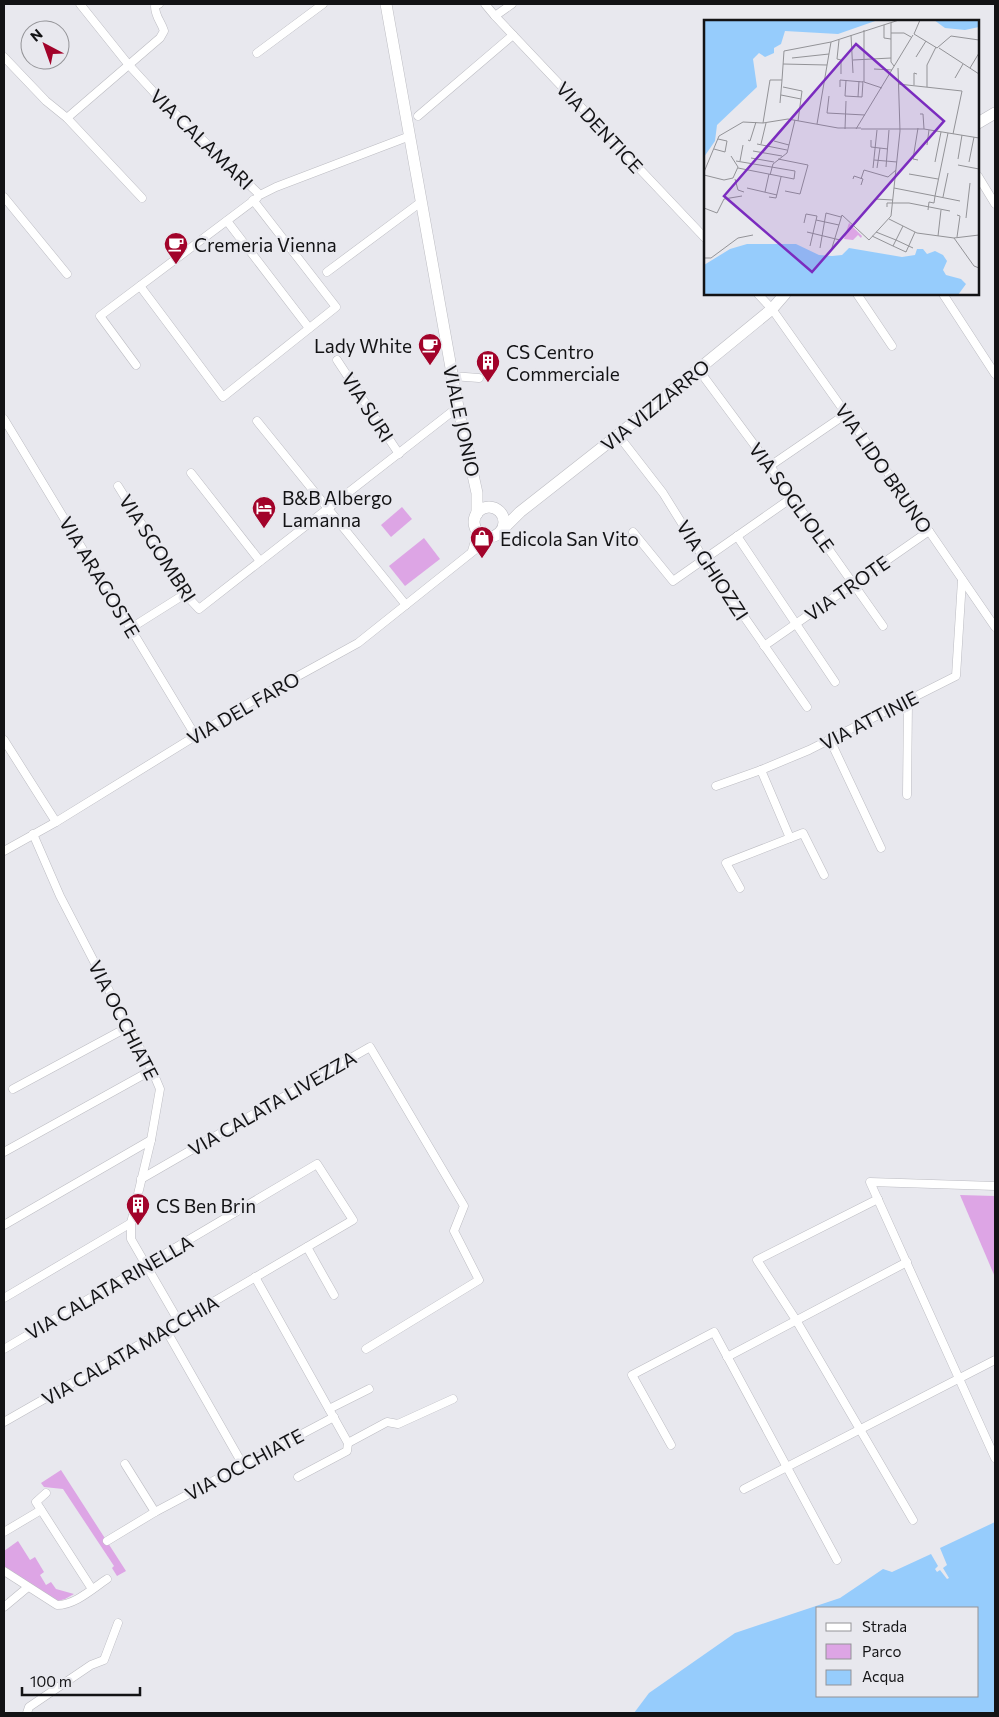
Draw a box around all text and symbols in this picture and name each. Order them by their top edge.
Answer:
north arrow [20,20,70,70]
inset map [704,20,979,295]
text: N [27,25,46,45]
street label: VIA DENTICE [552,77,648,177]
street label: VIA CALAMARI [146,84,258,194]
cafe icon: Cremeria Vienna [163,231,189,265]
place label: Cremeria Vienna [194,233,337,256]
cafe icon: Lady White [417,332,443,366]
place label: Lady White [314,334,412,357]
place label: CS Centro Commerciale [506,340,620,385]
building icon: CS Centro Commerciale [475,349,501,383]
street label: VIA VIZZARRO [596,354,714,456]
street label: VIALE JONIO [439,363,485,479]
street label: VIA SURI [337,368,399,446]
street label: VIA LIDO BRUNO [831,399,937,537]
street label: VIA SOGLIOLE [745,438,839,556]
place label: B&B Albergo Lamanna [282,486,392,531]
street label: VIA SGOMBRI [115,490,201,606]
hotel icon: B&B Albergo Lamanna [251,495,277,529]
street label: VIA ARAGOSTE [55,512,145,642]
street label: VIA GHIOZZI [672,516,754,624]
shop icon: Edicola San Vito [469,525,495,559]
place label: Edicola San Vito [500,527,639,550]
street label: VIA TROTE [800,550,894,626]
street label: VIA DEL FARO [183,667,303,749]
street label: VIA ATTINIE [816,685,922,755]
street label: VIA OCCHIATE [84,956,164,1084]
street label: VIA CALATA LIVEZZA [184,1046,360,1160]
building icon: CS Ben Brin [125,1192,151,1226]
place label: CS Ben Brin [156,1194,256,1217]
street label: VIA CALATA RINELLA [21,1230,197,1344]
street label: VIA CALATA MACCHIA [38,1290,222,1410]
street label: VIA OCCHIATE [181,1423,307,1505]
legend [816,1607,979,1697]
text: Strada [862,1617,907,1635]
text: Parco [862,1642,901,1660]
scale bar [22,1664,140,1696]
text: Acqua [862,1667,904,1685]
text: 100 m [30,1672,72,1690]

